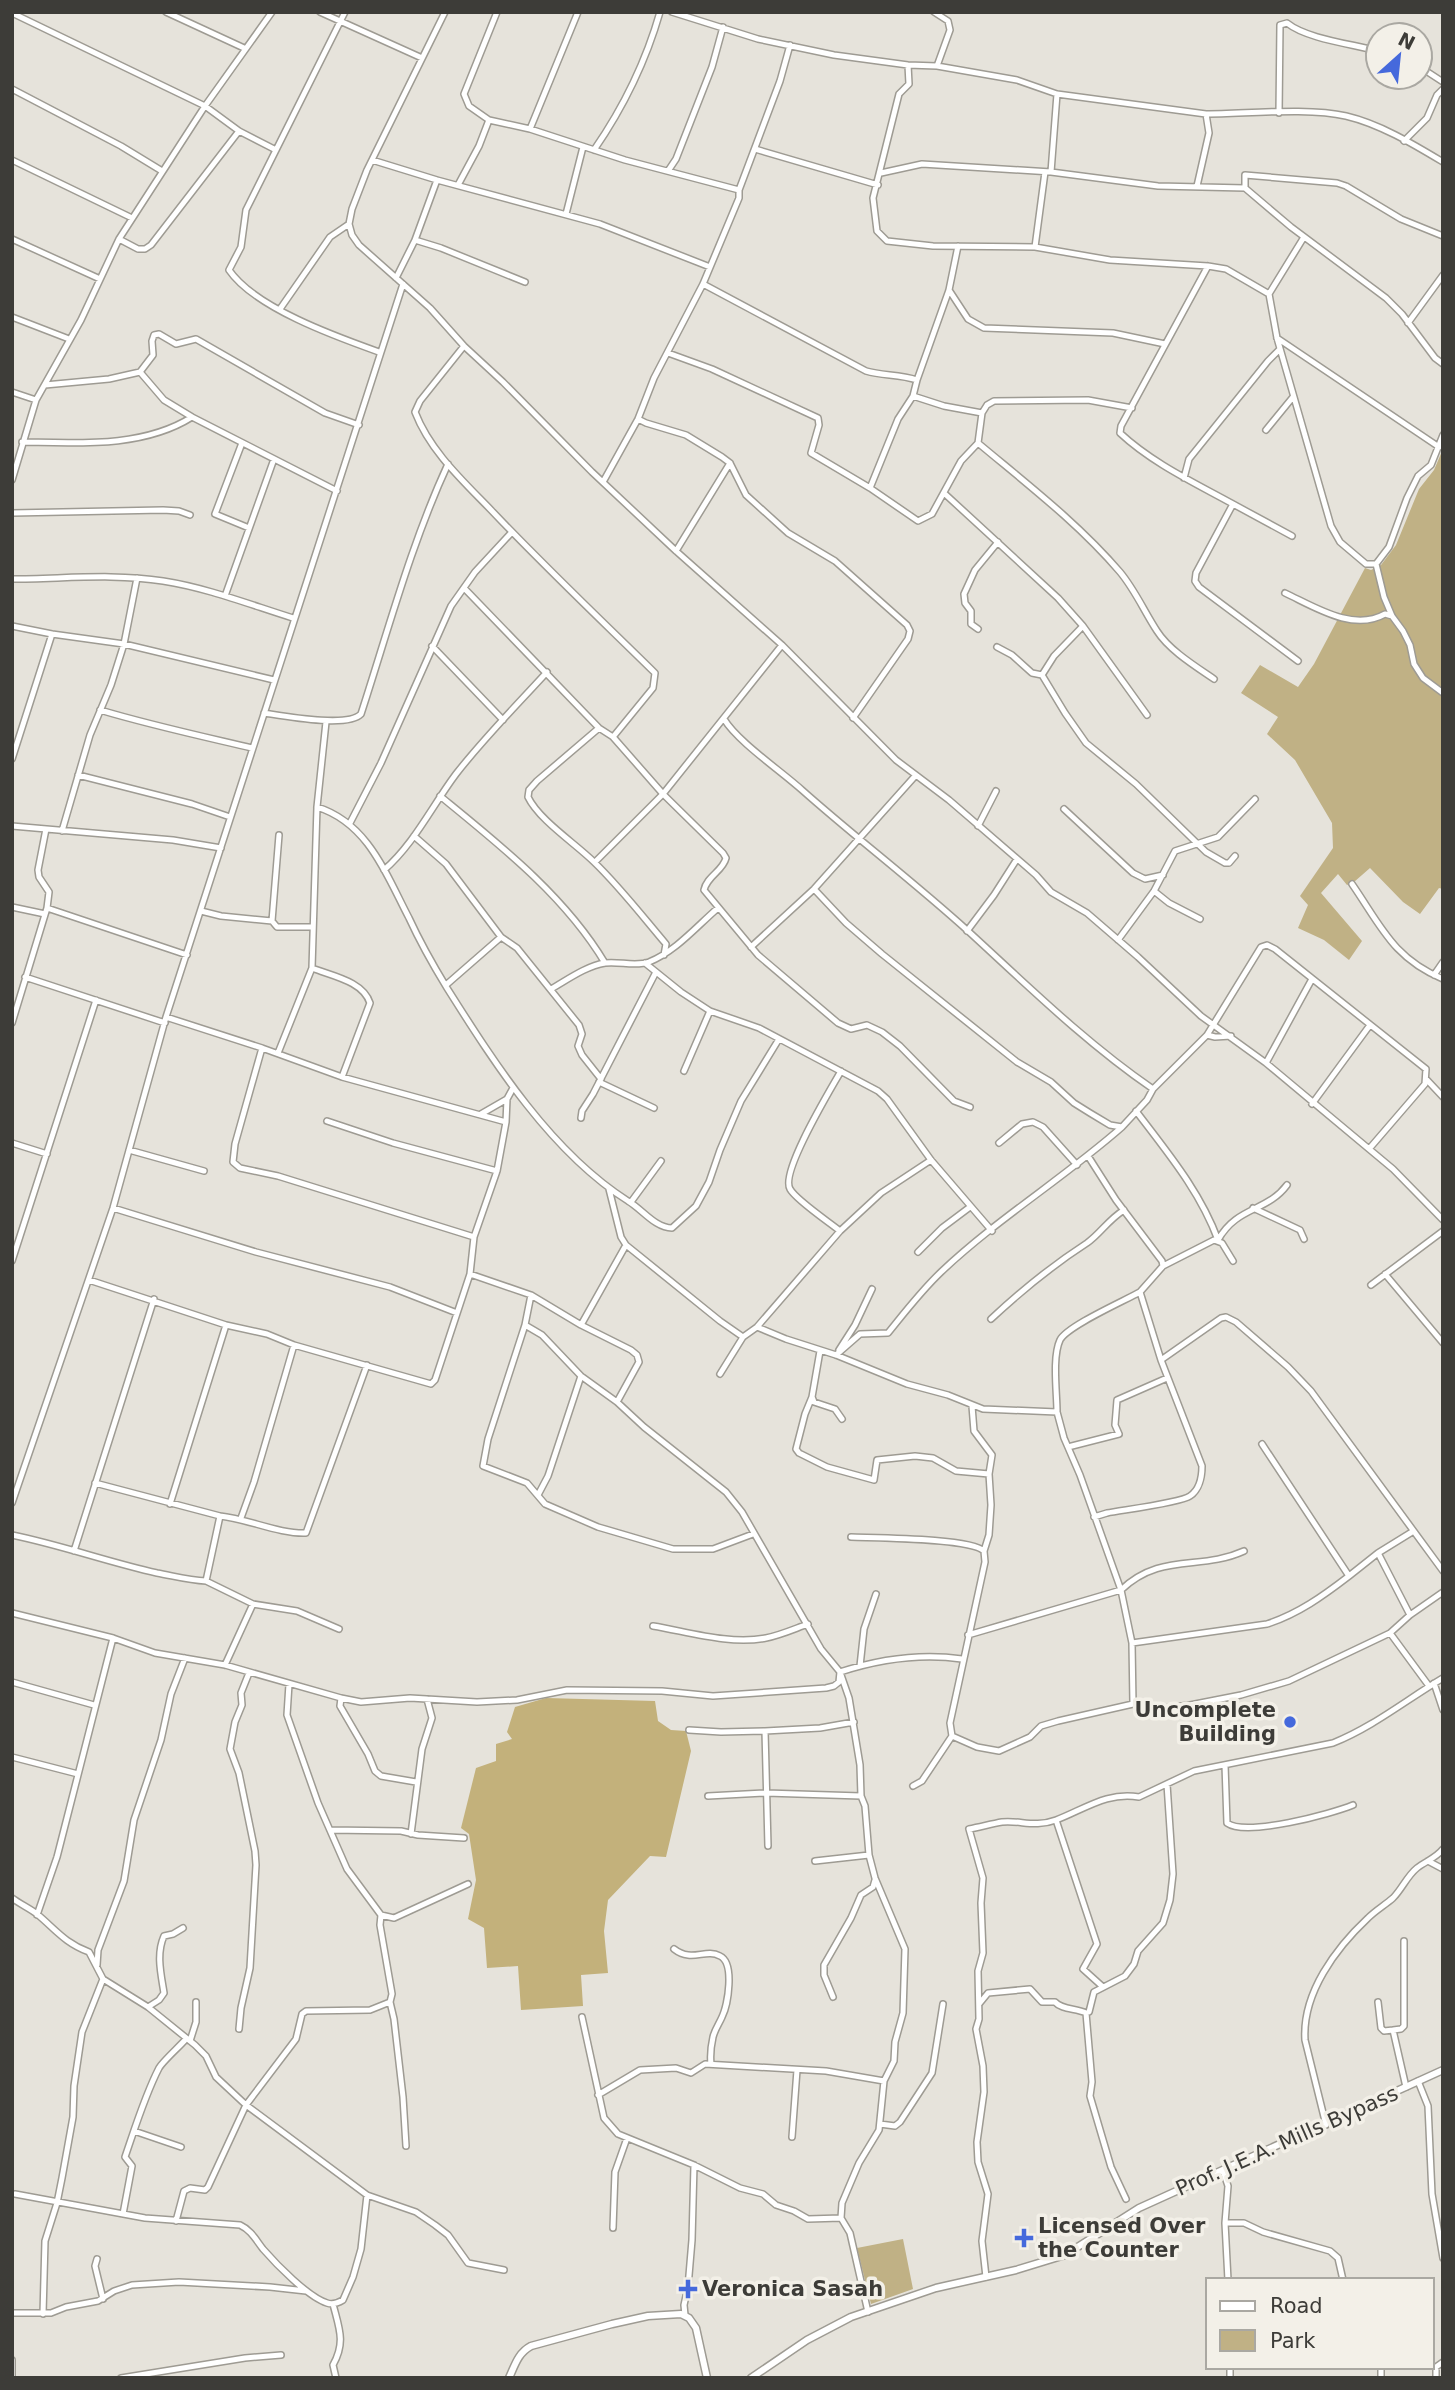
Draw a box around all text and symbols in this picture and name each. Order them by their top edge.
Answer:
north arrow [1364,21,1434,91]
text: N [1395,27,1419,54]
place label: Uncomplete Building [1134,1698,1276,1746]
marker: Uncomplete Building [1282,1714,1298,1730]
street label: Prof. J.E.A. Mills Bypass [1172,2081,1402,2201]
place label: Licensed Over the Counter [1038,2214,1206,2262]
marker: Licensed Over the Counter [1016,2230,1032,2246]
place label: Veronica Sasah [702,2277,883,2301]
legend [1206,2278,1434,2369]
marker: Veronica Sasah [680,2281,696,2297]
text: Road [1270,2294,1323,2318]
text: Park [1270,2329,1316,2353]

